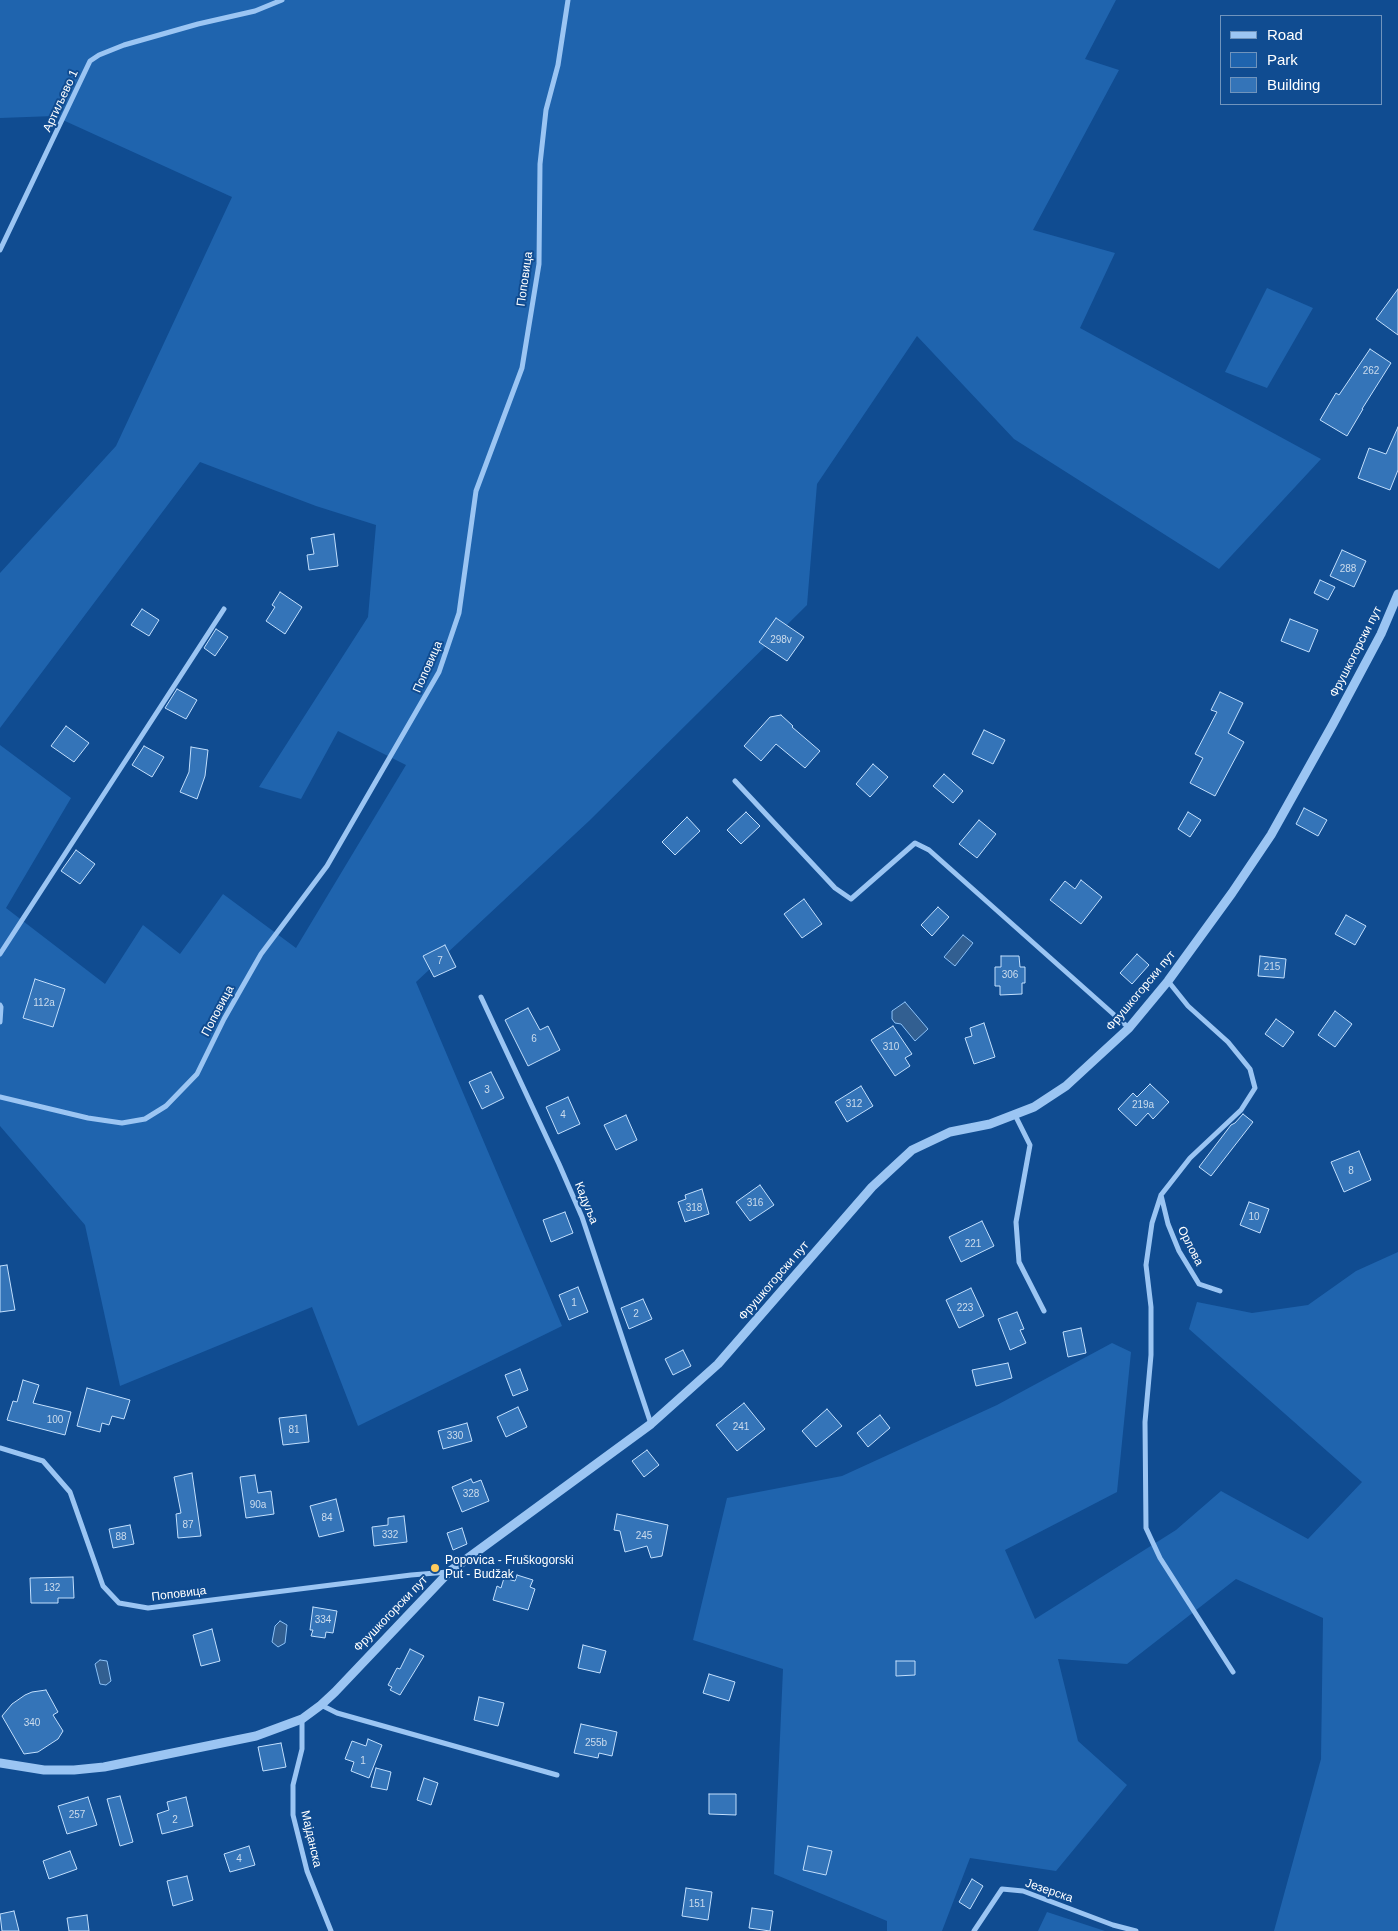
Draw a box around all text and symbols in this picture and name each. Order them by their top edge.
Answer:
legend [1220,15,1383,105]
text: Road [1267,26,1303,43]
text: Park [1267,51,1298,68]
street label: Артиљево 1 [40,68,82,134]
text: Building [1267,76,1320,93]
street label: Поповица [514,251,536,307]
house number: 262 [1363,365,1379,377]
house number: 288 [1340,563,1356,575]
street label: Фрушкогорски пут [1327,604,1385,700]
house number: 298v [770,634,792,646]
street label: Поповица [410,639,446,695]
street label: Фрушкогорски пут [1103,948,1179,1034]
house number: 7 [437,955,443,967]
house number: 215 [1264,961,1280,973]
house number: 306 [1002,969,1018,981]
street label: Поповица [199,983,237,1039]
house number: 112a [33,997,55,1009]
house number: 6 [531,1033,537,1045]
house number: 310 [883,1041,899,1053]
house number: 3 [484,1084,490,1096]
house number: 312 [846,1098,862,1110]
house number: 219a [1132,1099,1154,1111]
house number: 4 [560,1109,566,1121]
house number: 8 [1348,1165,1354,1177]
street label: Кадуља [571,1180,601,1226]
house number: 316 [747,1197,763,1209]
house number: 318 [686,1202,702,1214]
house number: 10 [1248,1211,1260,1223]
street label: Орлова [1174,1224,1206,1268]
house number: 221 [965,1238,981,1250]
street label: Фрушкогорски пут [736,1239,812,1323]
house number: 1 [571,1297,577,1309]
house number: 223 [957,1302,973,1314]
house number: 2 [633,1308,639,1320]
house number: 100 [47,1414,63,1426]
house number: 241 [733,1421,749,1433]
house number: 81 [288,1424,300,1436]
house number: 330 [447,1430,463,1442]
house number: 328 [463,1488,479,1500]
house number: 90a [250,1499,266,1511]
house number: 84 [321,1512,333,1524]
house number: 87 [182,1519,194,1531]
house number: 332 [382,1529,398,1541]
house number: 245 [636,1530,652,1542]
house number: 88 [115,1531,127,1543]
place label: Popovica - Fruškogorski Put - Budžak [445,1554,574,1582]
marker: Popovica - Fruškogorski Put - Budžak [429,1562,441,1574]
street label: Фрушкогорски пут [351,1573,431,1655]
house number: 132 [44,1582,60,1594]
street label: Поповица [151,1583,207,1605]
house number: 334 [315,1614,331,1626]
house number: 340 [24,1717,40,1729]
house number: 255b [585,1737,607,1749]
house number: 1 [360,1755,366,1767]
house number: 257 [69,1809,85,1821]
street label: Мајданска [297,1809,325,1869]
house number: 2 [172,1814,178,1826]
house number: 4 [236,1853,242,1865]
street label: Језерска [1023,1876,1075,1906]
house number: 151 [689,1898,705,1910]

